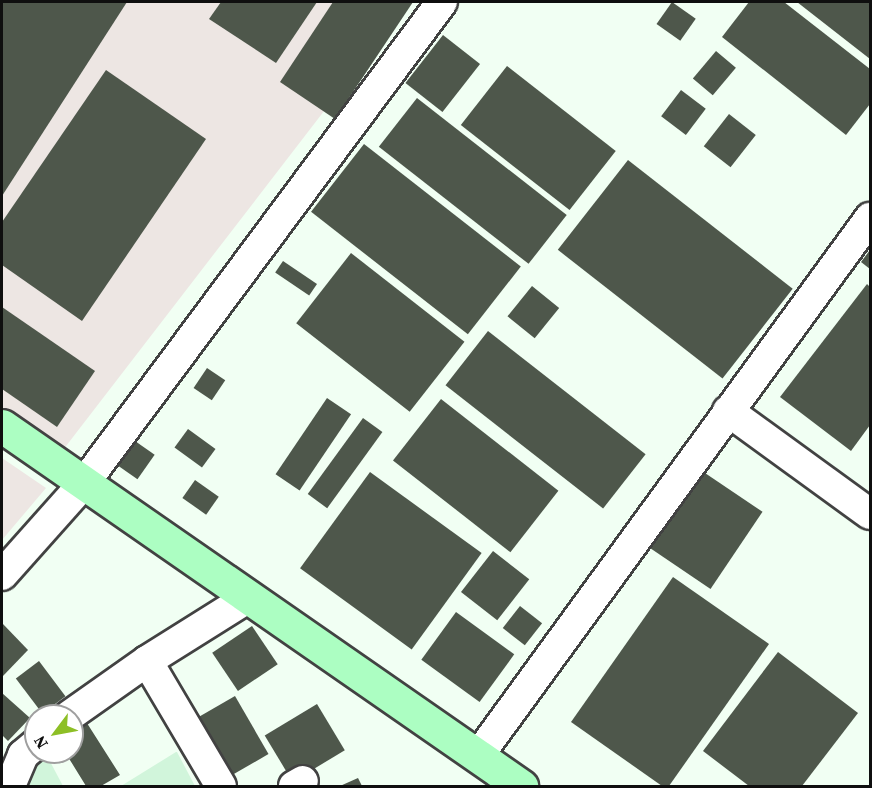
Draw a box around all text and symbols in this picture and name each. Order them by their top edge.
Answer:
north arrow [24,704,84,764]
text: N [28,732,53,753]

